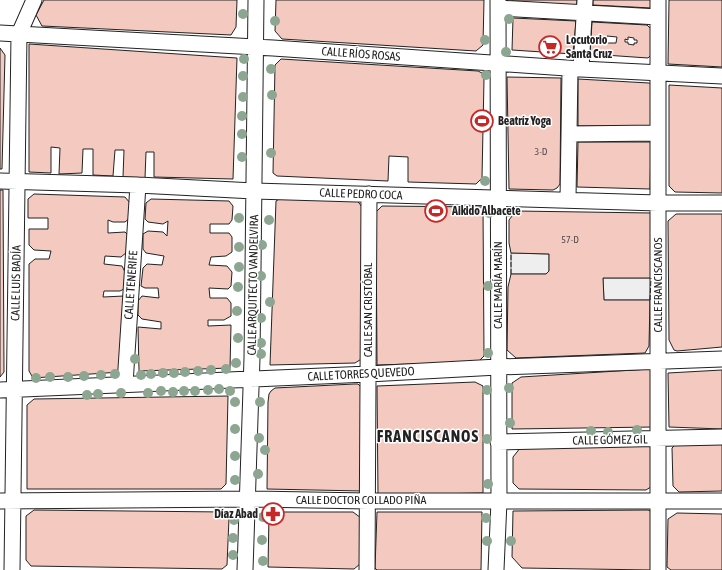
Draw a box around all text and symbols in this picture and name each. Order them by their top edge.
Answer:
place label: Locutorio Santa Cruz [566,33,613,61]
supermarket icon: Locutorio Santa Cruz [537,34,563,60]
street label: CALLE RÍOS ROSAS [321,44,401,64]
sports icon: Beatríz Yoga [469,108,495,134]
place label: Beatríz Yoga [498,114,552,128]
house number: 3-D [535,146,548,157]
street label: CALLE PEDRO COCA [319,186,403,202]
sports icon: Aikido Albacete [423,198,449,224]
place label: Aikido Albacete [451,204,521,218]
street label: CALLE ARQUITECTO VANDELVIRA [245,214,261,356]
house number: 57-D [561,234,579,245]
street label: CALLE FRANCISCANOS [651,237,665,333]
street label: CALLE MARÍA MARÍN [491,241,505,329]
street label: CALLE LUIS BADÍA [8,245,24,321]
street label: CALLE TENERIFE [122,250,140,320]
street label: CALLE SAN CRISTÓBAL [361,262,375,357]
street label: CALLE TORRES QUEVEDO [307,364,415,384]
district label: FRANCISCANOS [377,427,479,445]
street label: CALLE GÓMEZ GIL [572,432,648,448]
street label: CALLE DOCTOR COLLADO PIÑA [296,493,426,507]
pharmacy icon: Díaz Abad [260,501,286,527]
place label: Díaz Abad [214,507,258,521]

